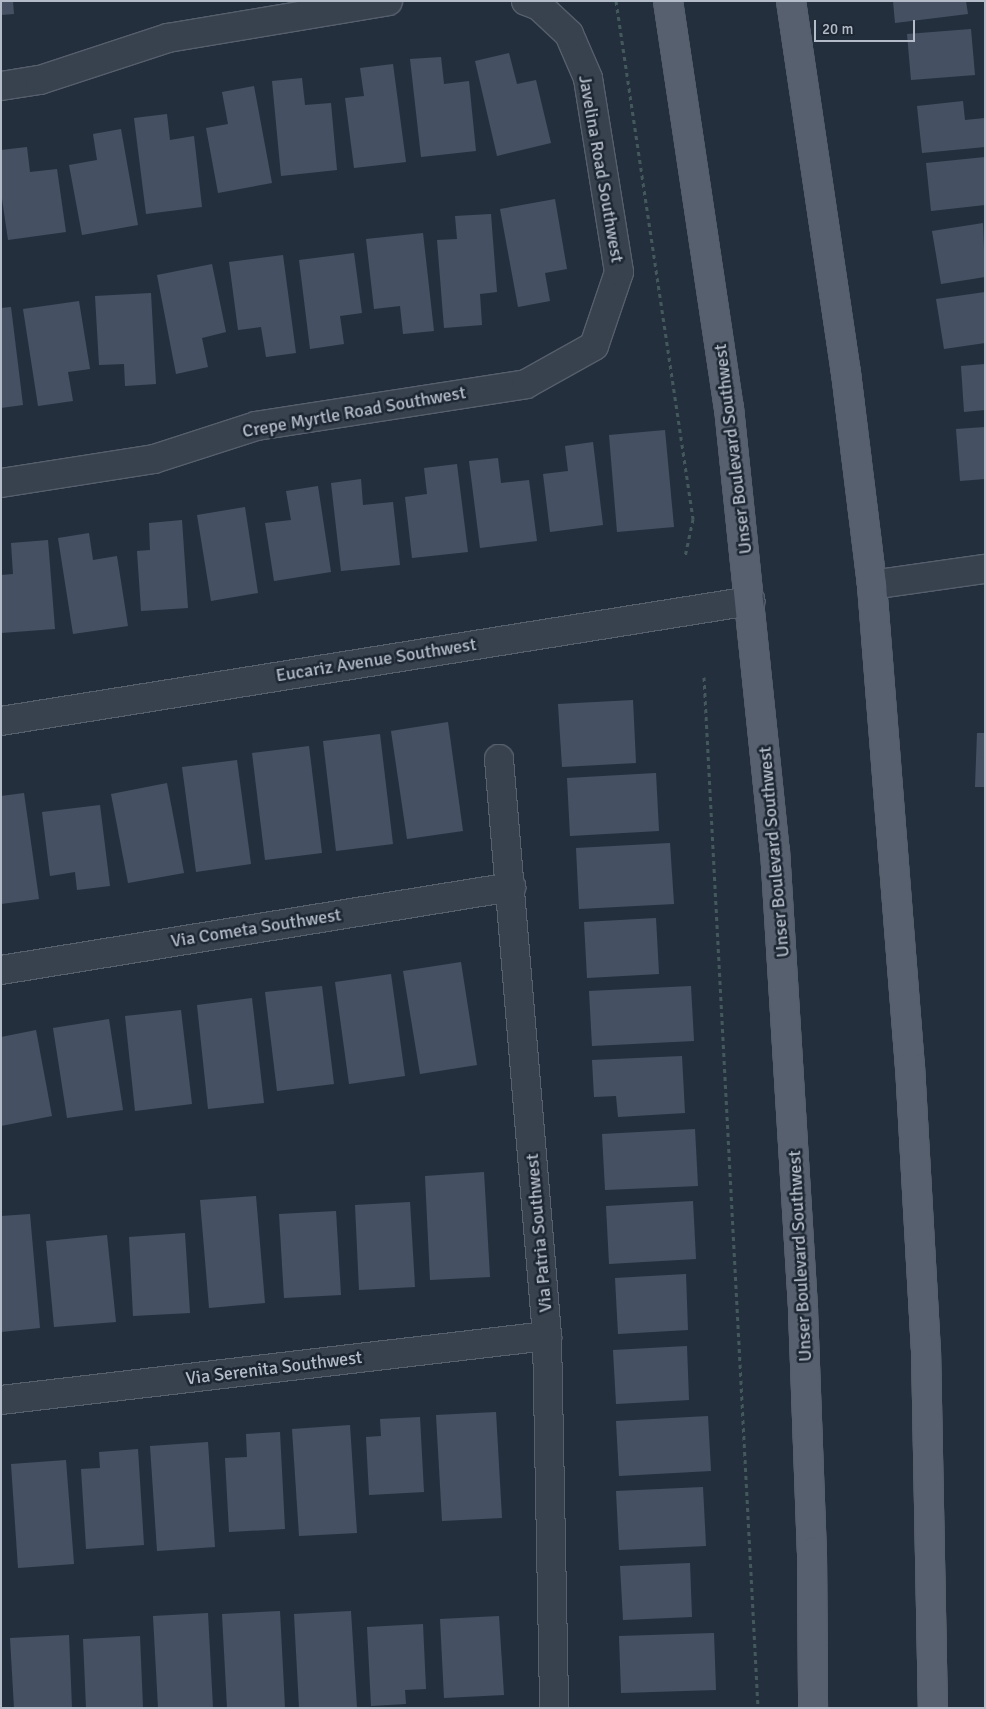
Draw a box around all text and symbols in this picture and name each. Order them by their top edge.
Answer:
scale bar [816,10,917,42]
text: 20 m [822,20,853,38]
street label: Javelina Road Southwest [574,74,628,264]
street label: Unser Boulevard Southwest [709,343,757,555]
street label: Crepe Myrtle Road Southwest [241,382,467,442]
street label: Eucariz Avenue Southwest [274,633,478,687]
street label: Unser Boulevard Southwest [754,746,794,958]
street label: Via Cometa Southwest [169,904,343,952]
street label: Unser Boulevard Southwest [784,1150,816,1362]
street label: Via Patria Southwest [521,1153,557,1313]
street label: Via Serenita Southwest [185,1346,363,1390]

